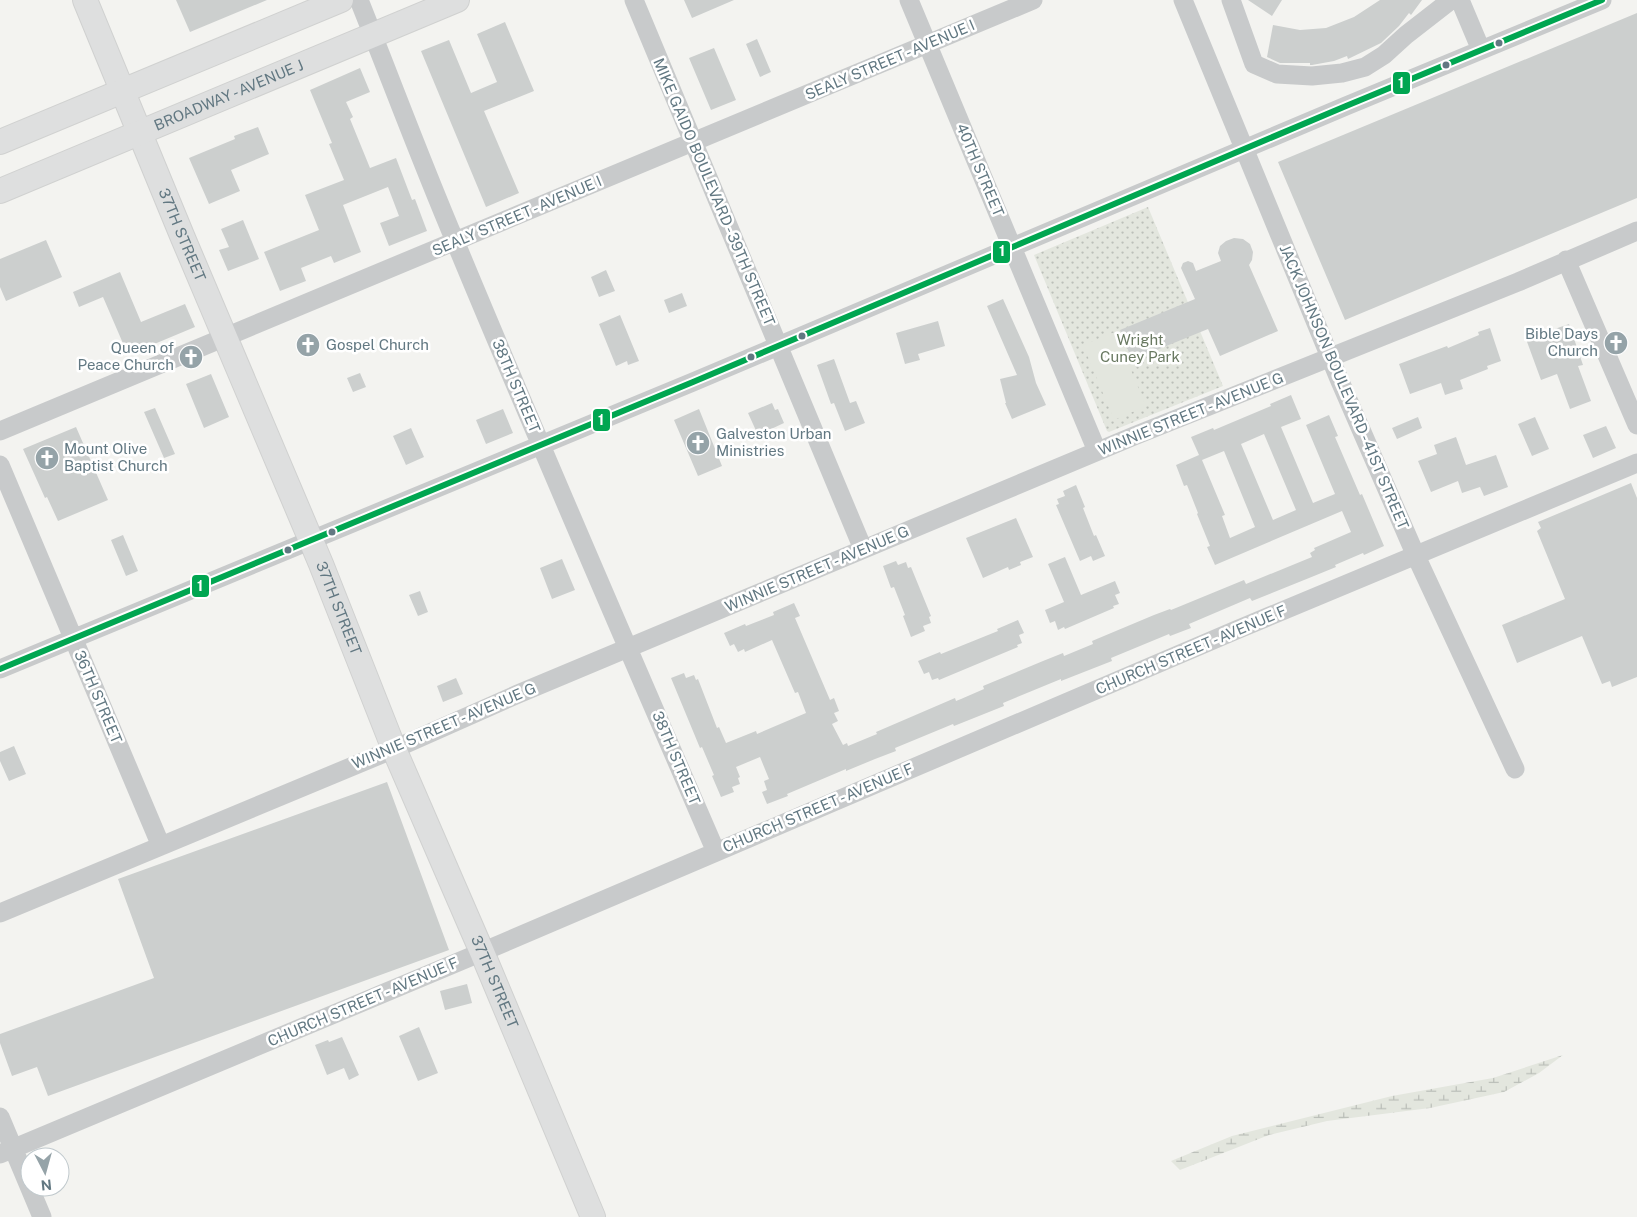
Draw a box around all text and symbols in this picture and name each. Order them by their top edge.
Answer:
street label: SEALY STREET - AVENUE I [802,16,977,103]
unlabelled marker [1494,38,1504,48]
street label: BROADWAY - AVENUE J [151,56,306,134]
street label: MIKE GAIDO BOULEVARD - 39TH STREET [650,56,779,328]
unlabelled marker [1441,60,1451,70]
line badge: 1 [1392,71,1411,95]
text: 1 [1398,75,1404,91]
street label: 40TH STREET [953,121,1008,219]
street label: SEALY STREET - AVENUE I [429,172,604,259]
street label: 37TH STREET [155,186,209,284]
line badge: 1 [992,240,1011,264]
street label: JACK JOHNSON BOULEVARD - 41ST STREET [1277,242,1412,532]
text: 1 [999,243,1005,259]
place label: Bible Days Church [1525,325,1598,359]
church icon: Bible Days Church [1603,330,1629,356]
unlabelled marker [797,331,807,341]
park label: Wright Cuney Park [1100,331,1180,365]
church icon: Gospel Church [295,332,321,358]
place label: Gospel Church [326,336,429,353]
street label: 38TH STREET [489,337,544,435]
place label: Queen of Peace Church [78,339,174,373]
church icon: Queen of Peace Church [178,344,204,370]
unlabelled marker [746,352,756,362]
street label: WINNIE STREET - AVENUE G [1096,369,1286,459]
line badge: 1 [592,408,611,432]
text: 1 [598,412,604,428]
place label: Galveston Urban Ministries [716,425,831,459]
church icon: Galveston Urban Ministries [685,430,711,456]
place label: Mount Olive Baptist Church [64,440,168,474]
church icon: Mount Olive Baptist Church [34,445,60,471]
street label: WINNIE STREET - AVENUE G [722,522,911,615]
unlabelled marker [327,527,337,537]
unlabelled marker [283,545,293,555]
street label: 37TH STREET [313,559,365,657]
line badge: 1 [191,574,210,598]
text: 1 [197,578,203,594]
street label: CHURCH STREET - AVENUE F [1093,602,1289,697]
street label: 36TH STREET [71,648,126,746]
street label: WINNIE STREET - AVENUE G [349,679,538,772]
street label: 38TH STREET [649,709,704,807]
street label: CHURCH STREET - AVENUE F [720,760,916,855]
street label: 37TH STREET [468,933,522,1031]
street label: CHURCH STREET - AVENUE F [265,954,461,1049]
north arrow [20,1147,70,1197]
text: N [40,1176,53,1193]

